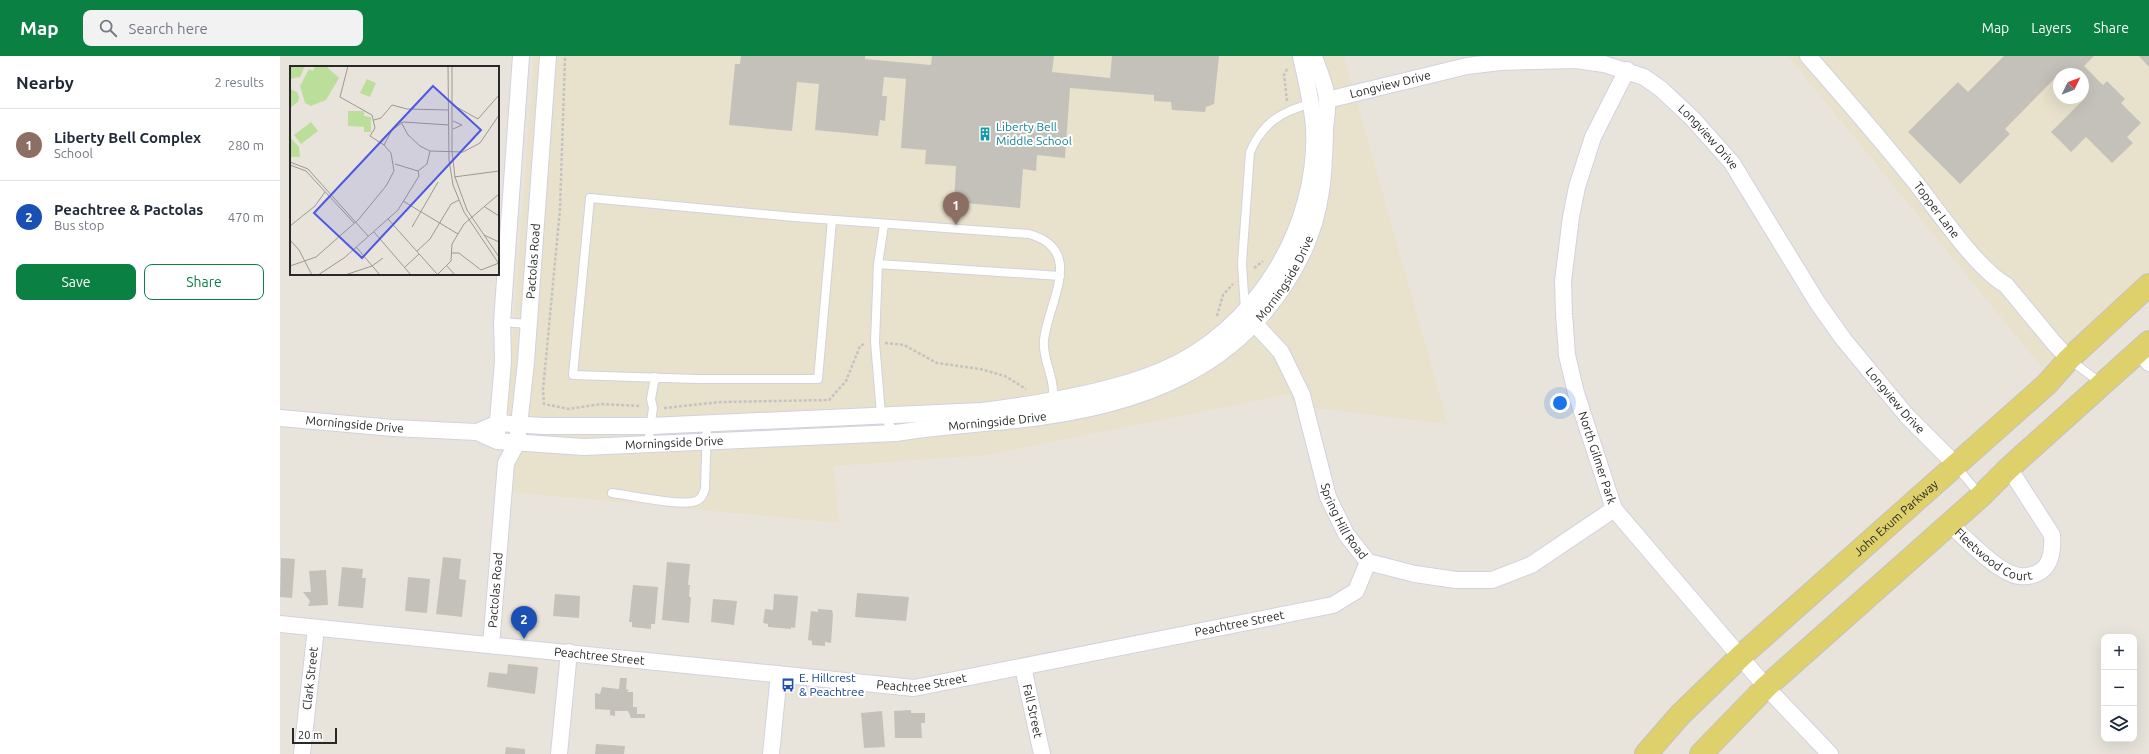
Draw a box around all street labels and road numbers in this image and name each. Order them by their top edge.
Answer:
street label: Longview Drive [1348,68,1432,100]
street label: Longview Drive [1676,102,1741,171]
street label: Topper Lane [1912,179,1962,241]
street label: Pactolas Road [524,223,542,299]
street label: Morningside Drive [1253,234,1315,324]
street label: Longview Drive [1864,365,1927,436]
street label: Morningside Drive [948,409,1047,432]
street label: North Gilmer Park [1576,410,1619,506]
street label: Morningside Drive [305,413,404,435]
street label: Morningside Drive [625,434,724,451]
street label: John Exum Parkway [1851,477,1940,558]
street label: Spring Hill Road [1319,482,1370,561]
street label: Fleetwood Court [1953,525,2034,582]
street label: Pactolas Road [485,552,505,628]
street label: Peachtree Street [1193,608,1286,638]
street label: Peachtree Street [554,645,646,667]
street label: Clark Street [300,646,320,711]
street label: Peachtree Street [876,671,968,694]
street label: Fall Street [1021,683,1045,739]

